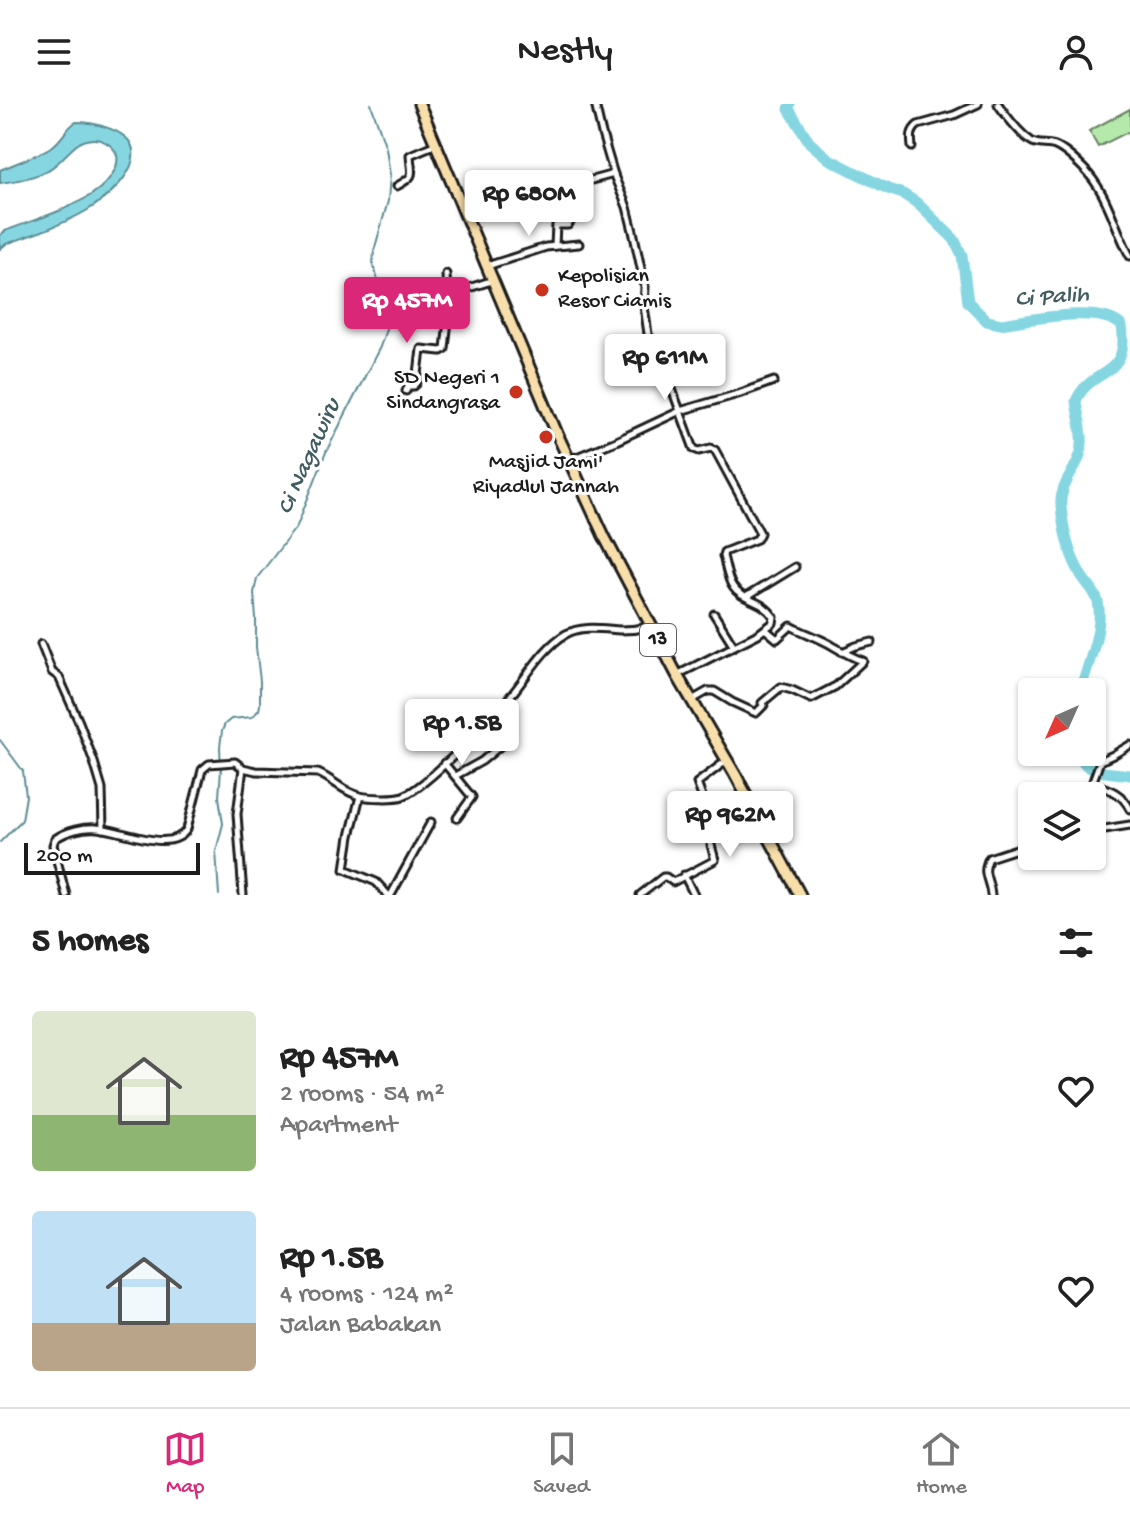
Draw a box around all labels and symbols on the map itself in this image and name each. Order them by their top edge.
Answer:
pin: Rp 680M [455,170,603,238]
place label: Kepolisian Resor Ciamis [558,264,672,315]
pin: Rp 457M [333,277,481,345]
marker: Kepolisian Resor Ciamis [533,281,551,299]
water label: Ci Palih [1014,281,1091,315]
pin: Rp 611M [591,334,739,402]
place label: SD Negeri 1 Sindangrasa [386,366,501,417]
marker: SD Negeri 1 Sindangrasa [507,383,525,401]
water label: Ci Nagawiru [272,393,349,519]
marker: Masjid Jami' Riyadlul Jannah [537,428,555,446]
place label: Masjid Jami' Riyadlul Jannah [473,450,619,501]
road number: 13 [640,624,676,656]
north arrow [1018,678,1106,766]
pin: Rp 1.5B [388,699,536,767]
pin: Rp 962M [656,791,804,859]
scale bar [24,839,200,875]

